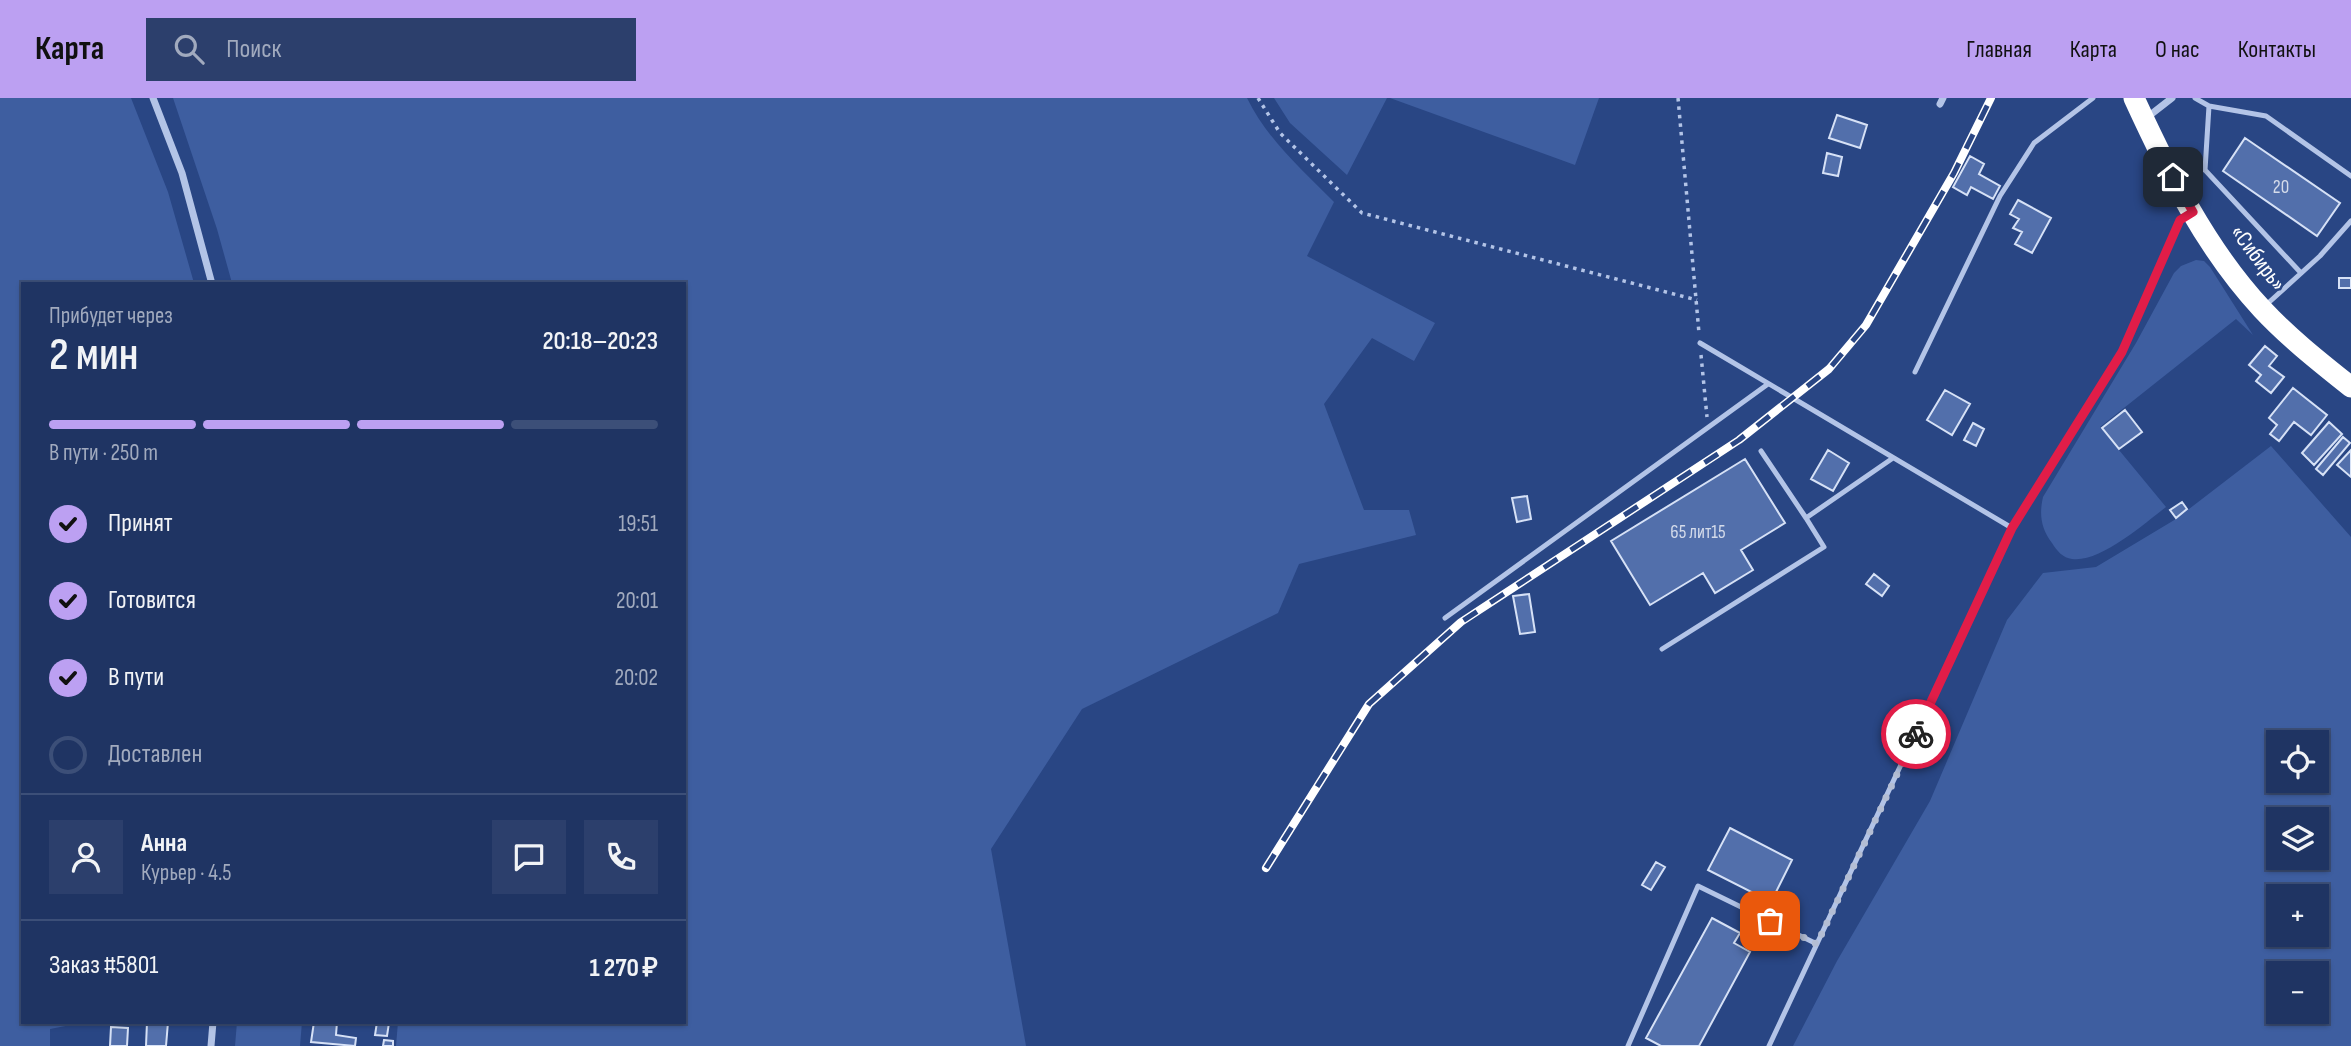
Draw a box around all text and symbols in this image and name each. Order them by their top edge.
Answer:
search box [146,18,636,81]
text: Карта [35,29,104,69]
icon: search [170,30,208,68]
text: Поиск [226,34,281,65]
text: Главная [1966,35,2032,64]
text: Карта [2070,35,2117,64]
text: О нас [2155,35,2200,64]
text: Контакты [2238,35,2316,64]
pin [2143,147,2203,207]
icon: home [2154,158,2192,196]
house number: 20 [2273,176,2289,199]
street label: «Сибирь» [2224,219,2292,297]
text: Прибудет через [49,302,173,330]
text: 20:18–20:23 [542,326,658,357]
text: 2 мин [49,328,139,383]
text: В пути · 250 m [49,439,158,467]
icon: check [49,505,87,543]
text: Принят [108,508,173,539]
text: 19:51 [618,510,658,538]
house number: 65 лит15 [1670,521,1726,544]
icon: check [49,582,87,620]
text: Готовится [108,585,196,616]
text: 20:01 [616,587,658,615]
icon: check [49,659,87,697]
text: В пути [108,662,164,693]
text: 20:02 [614,664,658,692]
courier [1881,699,1951,769]
icon: bike [1897,715,1935,753]
map controls [2266,730,2329,1024]
button: locate [2266,730,2329,793]
text: Доставлен [108,739,202,770]
button: layers [2266,807,2329,870]
button: person [49,820,123,894]
button: chat [492,820,566,894]
button: phone [584,820,658,894]
text: Анна [141,828,187,859]
text: Курьер · 4.5 [141,859,231,887]
button: + [2266,884,2329,947]
pin [1740,891,1800,951]
icon: bag [1751,902,1789,940]
text: Заказ #5801 [49,950,158,981]
text: 1 270 ₽ [590,953,658,984]
button: − [2266,961,2329,1024]

